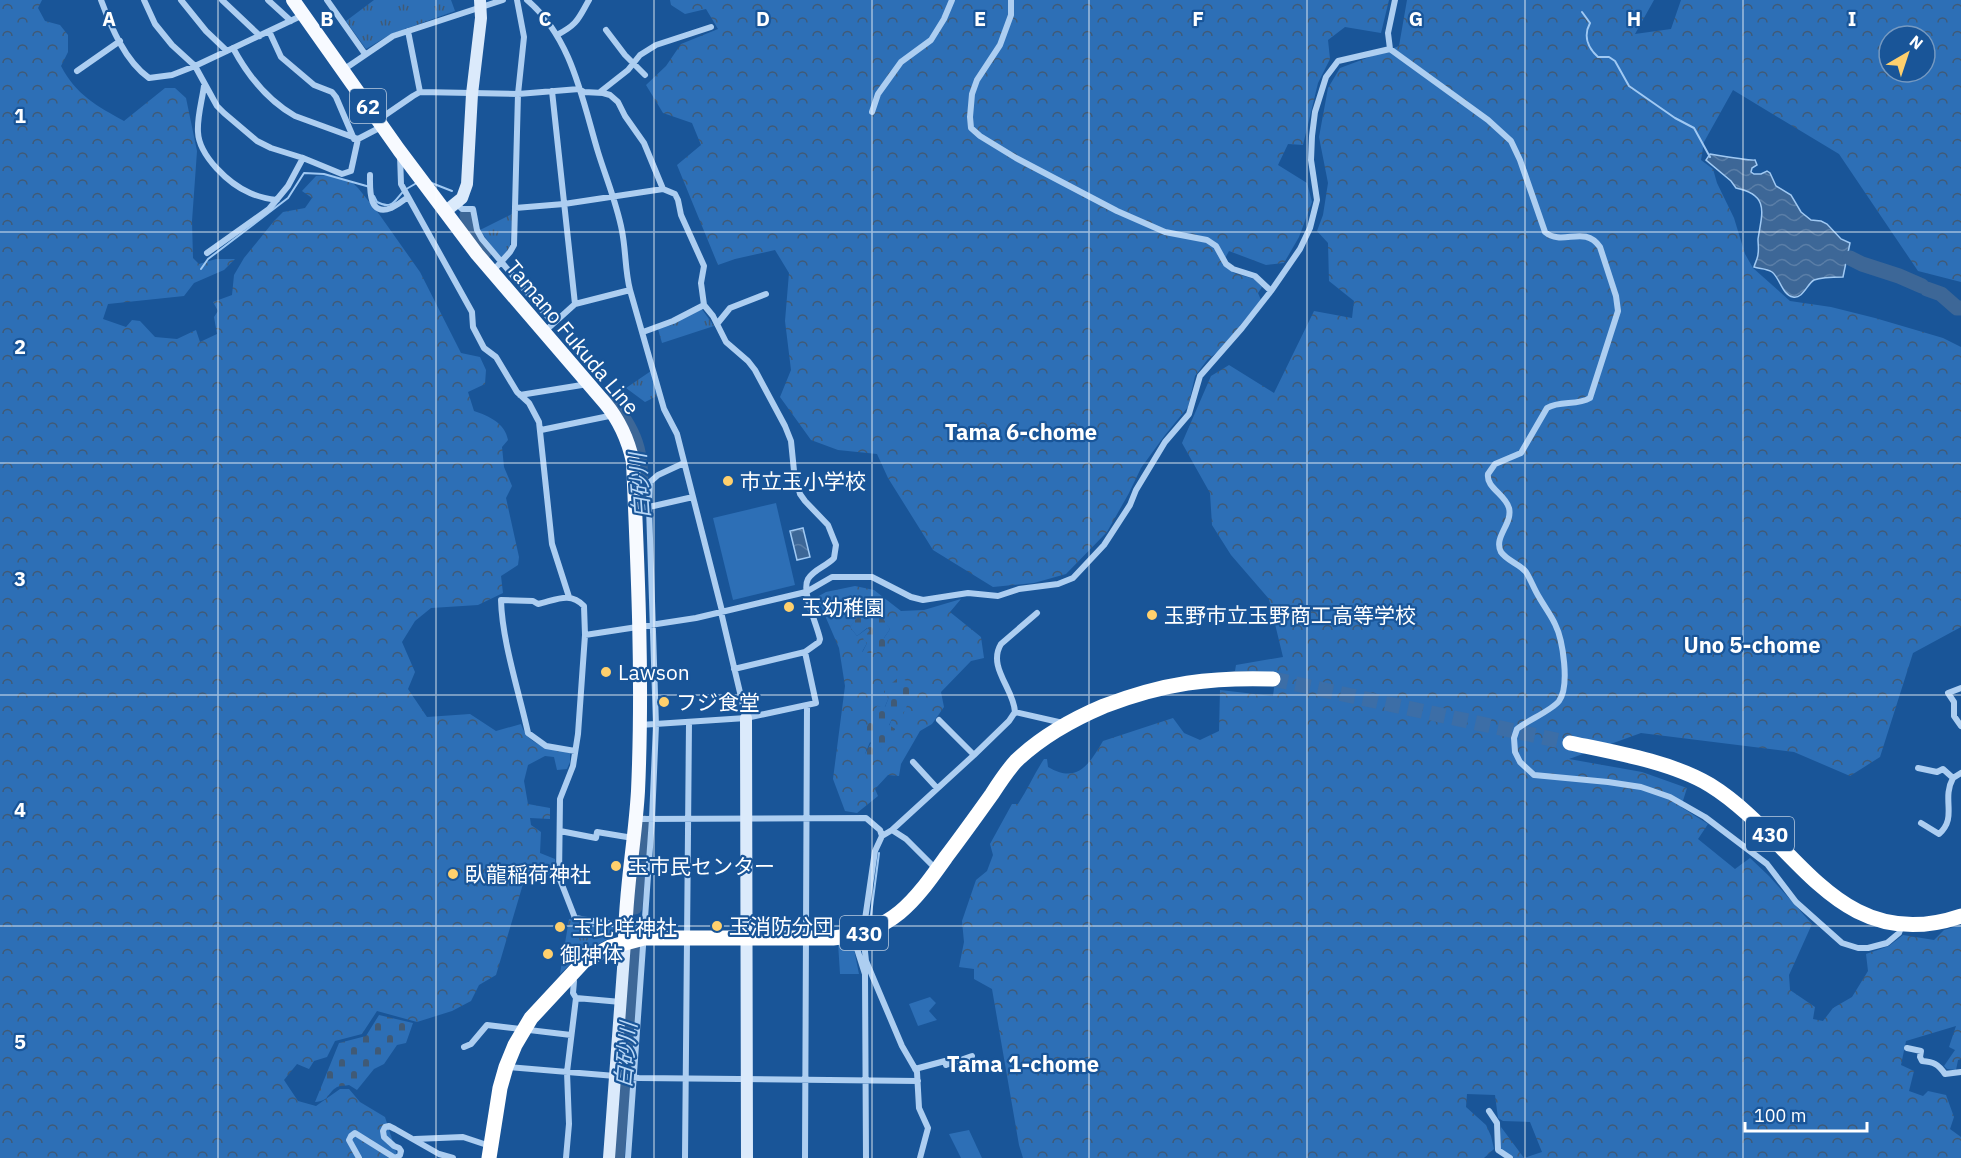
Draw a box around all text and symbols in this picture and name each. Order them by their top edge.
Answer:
text: A [102,5,116,32]
text: B [320,5,334,32]
text: C [538,5,552,32]
text: D [756,5,770,32]
text: E [974,5,986,32]
text: F [1192,5,1204,32]
text: G [1409,5,1423,32]
text: H [1627,5,1641,32]
text: I [1848,5,1856,32]
north arrow [1877,24,1937,84]
text: N [1906,31,1927,54]
road number: 62 [350,89,386,123]
text: 1 [14,102,26,129]
street label: Tamano Fukuda Line [500,254,646,420]
text: 2 [14,333,26,360]
district label: Tama 6-chome [945,417,1097,446]
water label: 白砂川 [622,450,656,520]
place label: 市立玉小学校 [740,467,866,495]
marker: 市立玉小学校 [721,474,735,488]
text: 3 [14,565,26,592]
place label: 玉幼稚園 [801,593,885,621]
marker: 玉幼稚園 [782,600,796,614]
place label: 玉野市立玉野商工高等学校 [1164,601,1416,629]
marker: 玉野市立玉野商工高等学校 [1145,608,1159,622]
district label: Uno 5-chome [1683,630,1821,659]
place label: Lawson [618,658,690,686]
marker: Lawson [599,665,613,679]
place label: フジ食堂 [676,688,760,716]
marker: フジ食堂 [657,695,671,709]
text: 4 [14,796,26,823]
road number: 430 [1746,817,1794,851]
place label: 玉市民センター [628,852,775,880]
marker: 玉市民センター [609,859,623,873]
place label: 臥龍稲荷神社 [465,860,591,888]
marker: 臥龍稲荷神社 [446,867,460,881]
place label: 玉消防分団 [729,912,834,940]
place label: 玉比咩神社 [572,913,677,941]
road number: 430 [840,916,888,950]
marker: 玉消防分団 [710,919,724,933]
marker: 玉比咩神社 [553,920,567,934]
place label: 御神体 [560,940,623,968]
marker: 御神体 [541,947,555,961]
water label: 白砂川 [608,1019,642,1089]
text: 5 [14,1028,26,1055]
district label: Tama 1-chome [947,1049,1099,1078]
scale bar [1745,1095,1866,1133]
text: 100 m [1754,1104,1806,1127]

